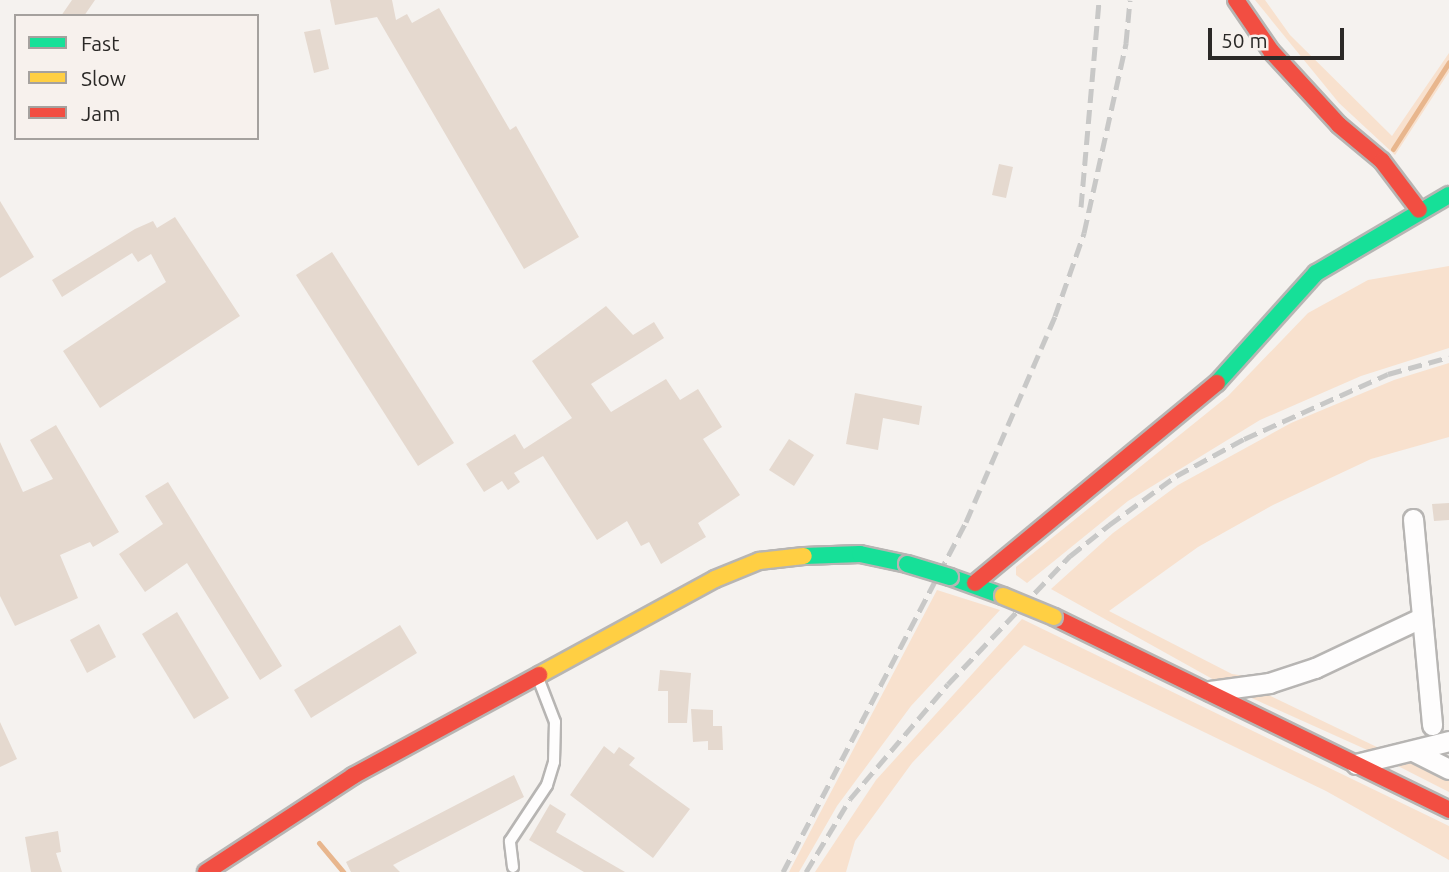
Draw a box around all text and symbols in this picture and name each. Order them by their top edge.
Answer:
legend [14,14,259,140]
scale bar [1211,14,1348,58]
text: 50 m [1221,28,1268,52]
text: Fast [81,31,119,55]
text: Slow [81,66,126,90]
text: Jam [81,101,120,125]

